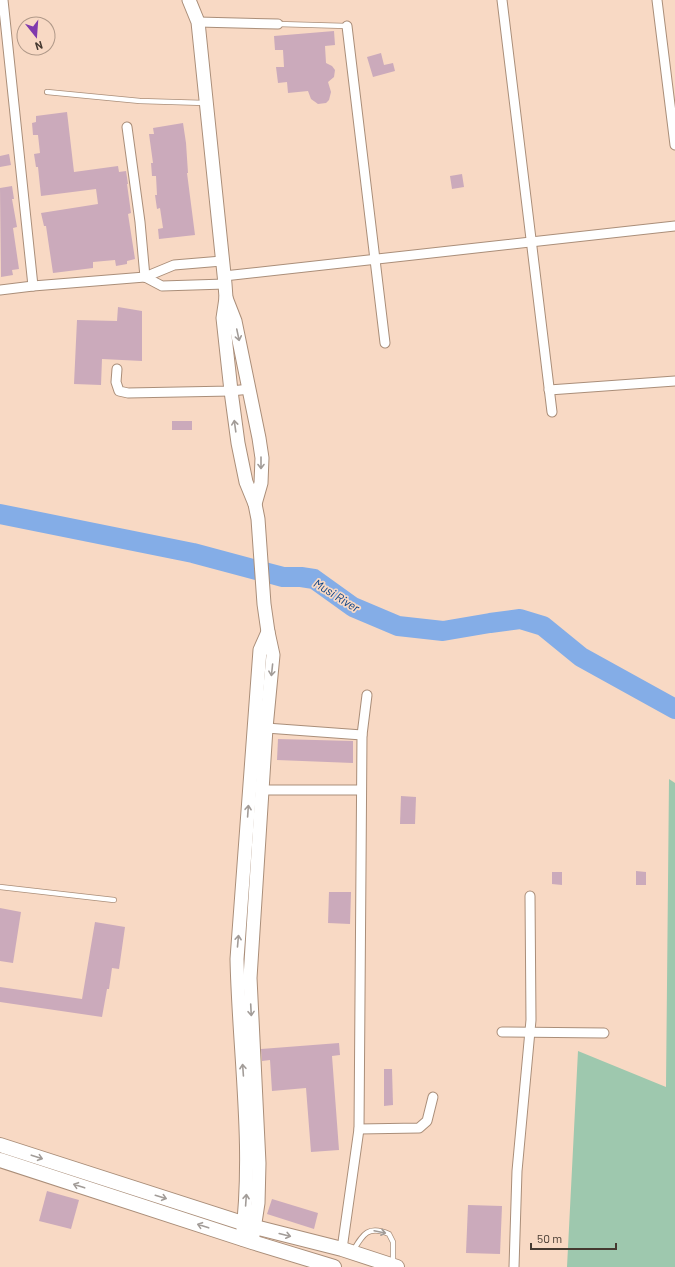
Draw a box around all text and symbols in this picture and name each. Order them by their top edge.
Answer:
north arrow [16,16,56,56]
text: N [34,39,44,53]
one-way arrow [235,328,243,341]
one-way arrow [231,420,239,433]
one-way arrow [258,456,265,469]
water label: Musi River [312,575,363,615]
one-way arrow [268,663,276,676]
one-way arrow [245,805,252,818]
one-way arrow [235,935,242,948]
one-way arrow [248,1003,255,1016]
one-way arrow [239,1064,246,1077]
one-way arrow [30,1154,43,1161]
one-way arrow [74,1182,86,1190]
one-way arrow [154,1194,167,1201]
one-way arrow [243,1194,250,1207]
one-way arrow [197,1222,209,1230]
scale bar [531,1225,616,1251]
one-way arrow [373,1228,386,1236]
one-way arrow [278,1231,291,1239]
text: 50 m [537,1231,562,1245]

